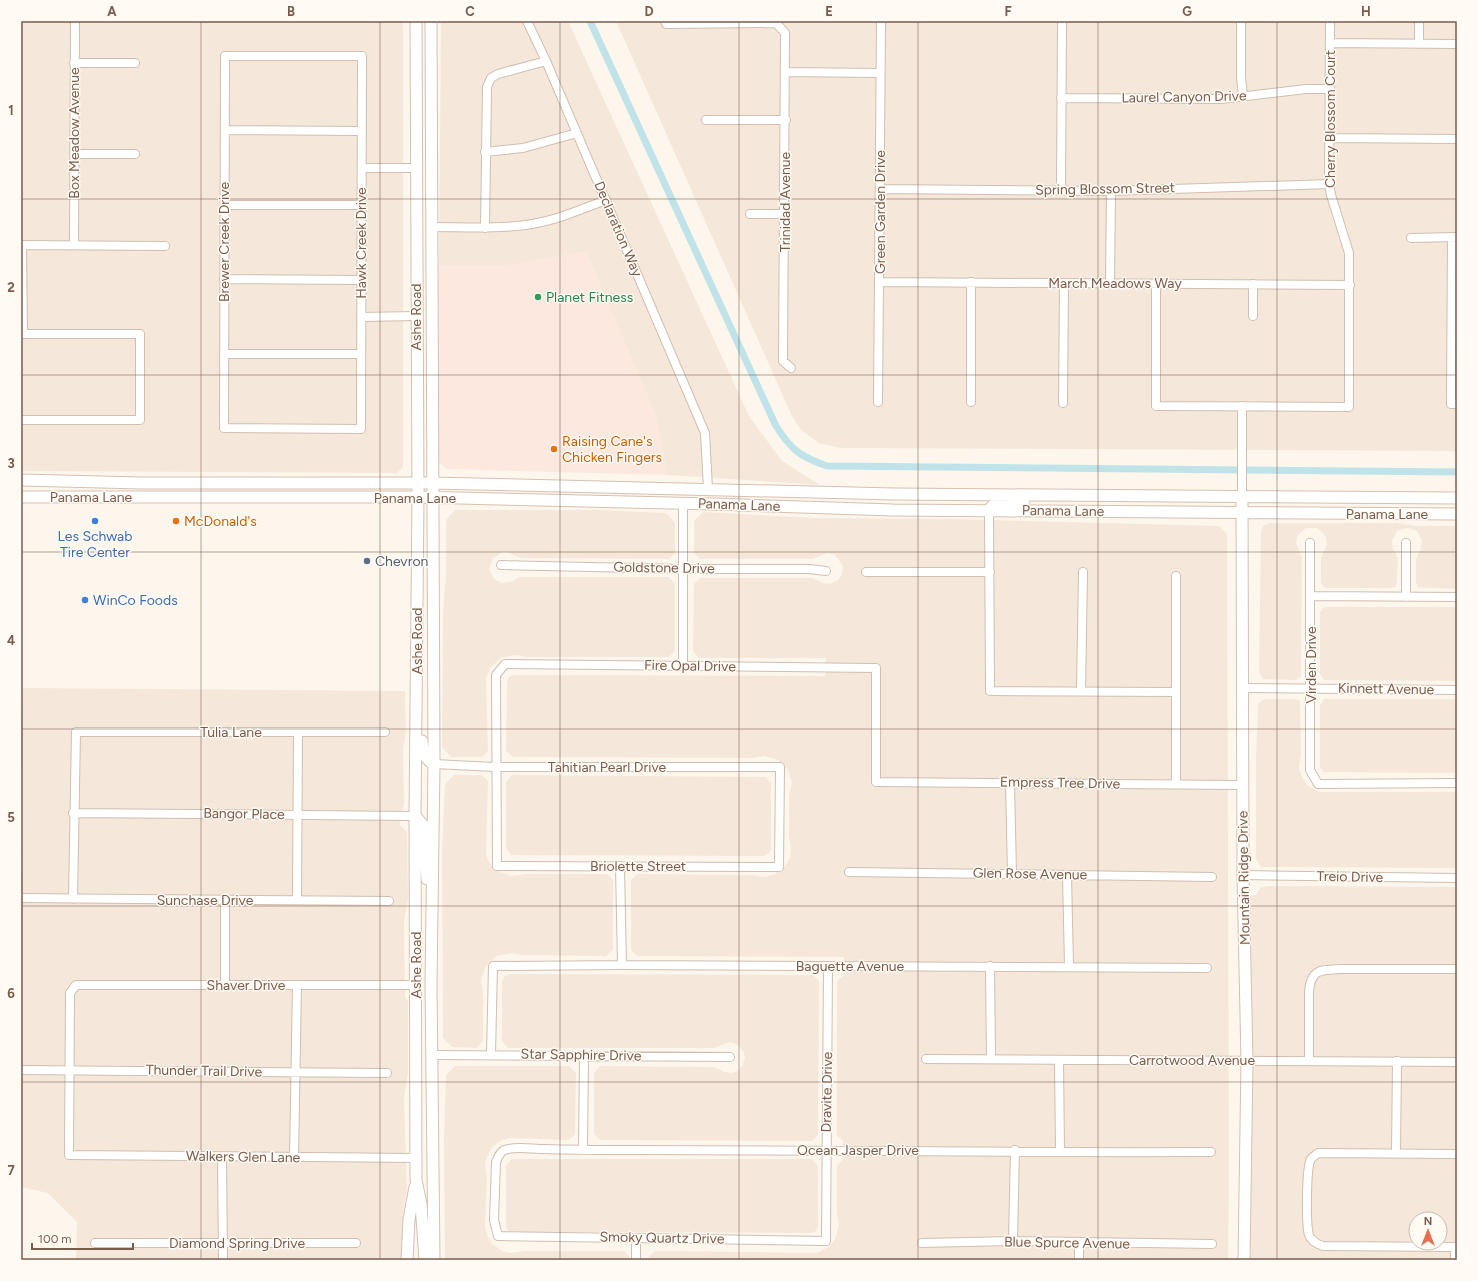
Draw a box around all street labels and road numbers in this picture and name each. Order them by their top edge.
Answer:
street label: Cherry Blossom Court [1322,50,1339,188]
street label: Box Meadow Avenue [66,67,83,199]
street label: Laurel Canyon Drive [1121,87,1247,107]
street label: Green Garden Drive [872,150,889,274]
street label: Trinidad Avenue [777,151,794,252]
street label: Declaration Way [590,179,646,280]
street label: Spring Blossom Street [1035,179,1175,199]
street label: Brewer Creek Drive [216,182,233,302]
street label: Hawk Creek Drive [353,187,370,299]
street label: March Meadows Way [1048,275,1182,292]
street label: Ashe Road [408,283,425,351]
street label: Panama Lane [50,489,133,506]
street label: Panama Lane [374,490,457,507]
street label: Panama Lane [698,495,781,515]
street label: Panama Lane [1022,502,1105,520]
street label: Panama Lane [1346,506,1429,523]
street label: Goldstone Drive [613,559,715,577]
street label: Ashe Road [409,607,426,675]
street label: Virden Drive [1303,626,1320,704]
street label: Fire Opal Drive [644,657,736,675]
street label: Kinnett Avenue [1338,680,1435,698]
street label: Tulia Lane [200,724,262,741]
street label: Tahitian Pearl Drive [548,759,667,776]
street label: Empress Tree Drive [1000,773,1121,793]
street label: Bangor Place [203,805,285,823]
street label: Mountain Ridge Drive [1234,810,1254,945]
street label: Briolette Street [590,858,686,875]
street label: Glen Rose Avenue [973,865,1088,884]
street label: Treio Drive [1317,868,1384,886]
street label: Sunchase Drive [157,892,254,909]
street label: Ashe Road [408,931,425,999]
street label: Baguette Avenue [796,958,905,975]
street label: Shaver Drive [207,977,286,994]
street label: Star Sapphire Drive [520,1045,642,1065]
street label: Dravite Drive [818,1051,836,1132]
street label: Carrotwood Avenue [1129,1052,1255,1069]
street label: Thunder Trail Drive [146,1061,263,1081]
street label: Ocean Jasper Drive [797,1142,919,1159]
street label: Walkers Glen Lane [186,1148,301,1167]
street label: Smoky Quartz Drive [599,1228,725,1248]
street label: Blue Spurce Avenue [1004,1233,1130,1253]
street label: Diamond Spring Drive [169,1235,305,1252]

